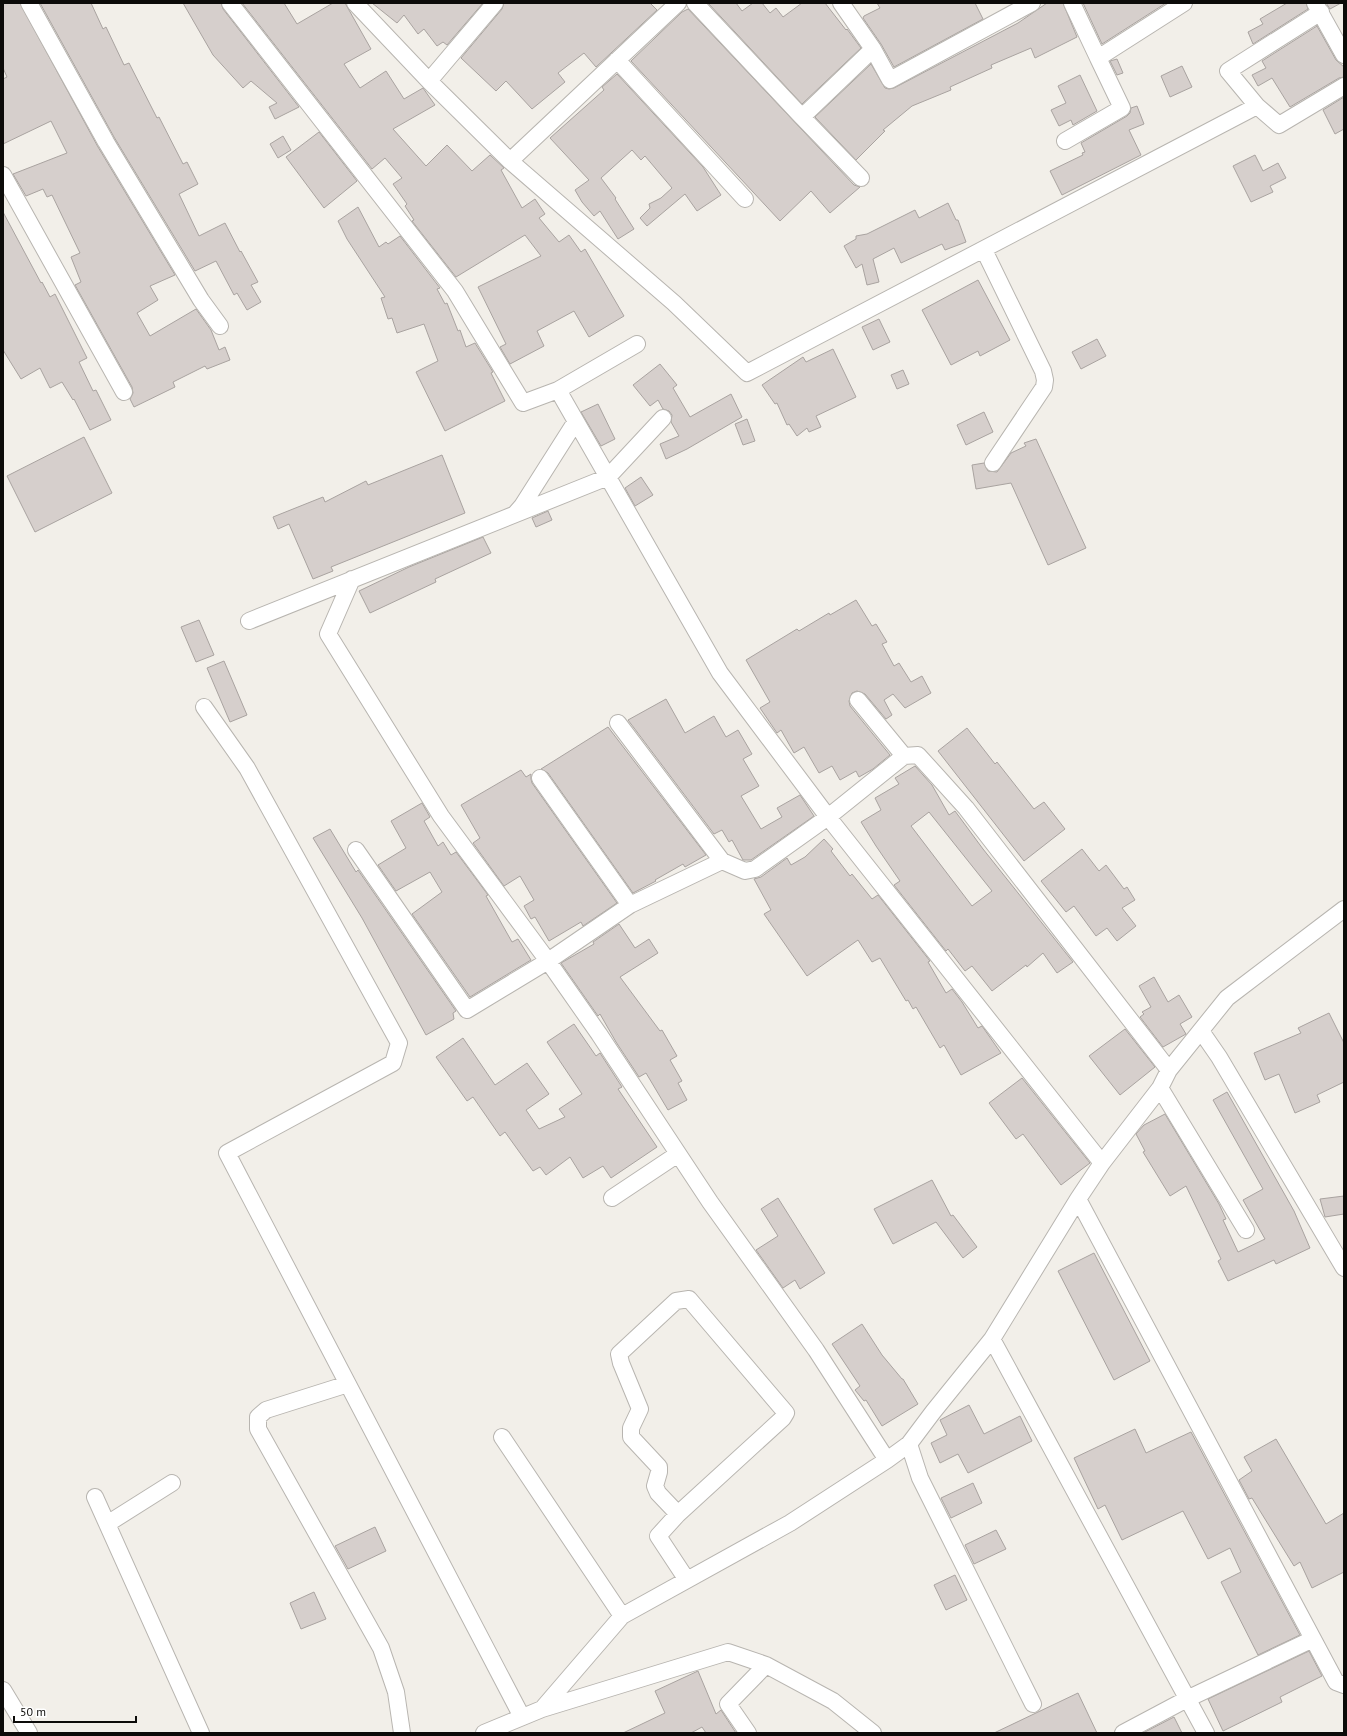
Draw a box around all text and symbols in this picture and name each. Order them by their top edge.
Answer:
scale bar [14,1698,136,1724]
text: 50 m [20,1704,46,1719]

